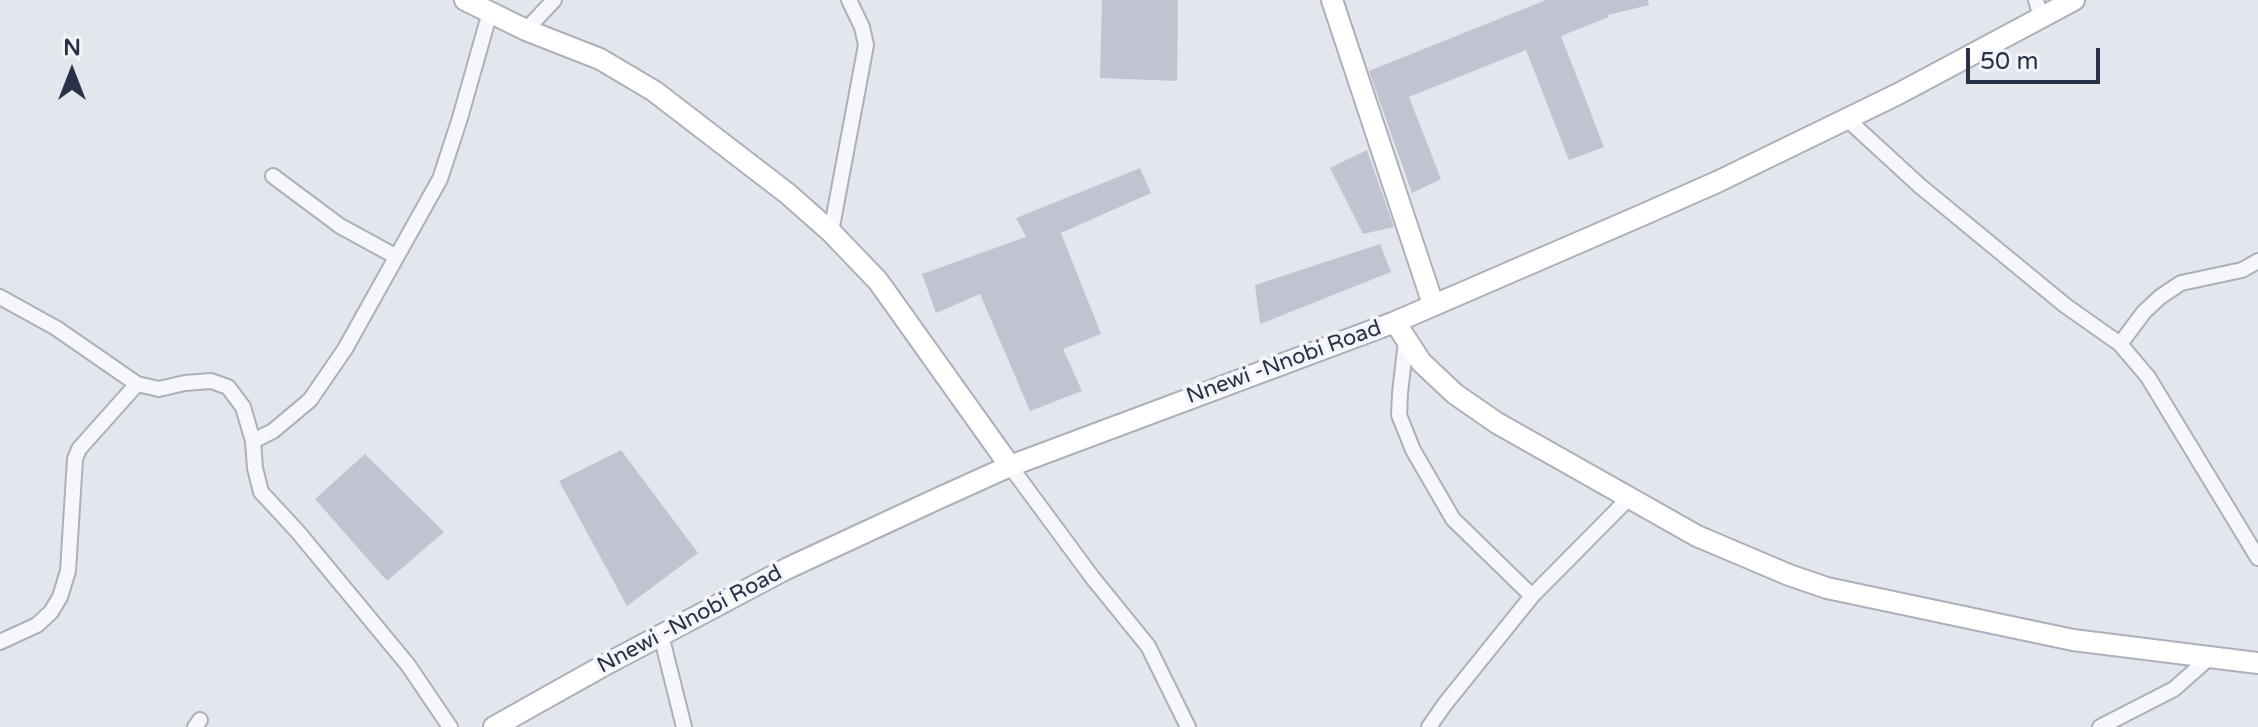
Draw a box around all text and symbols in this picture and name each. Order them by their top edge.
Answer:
north arrow [32,32,112,112]
scale bar [1970,32,2104,82]
text: N [63,35,81,61]
text: 50 m [1980,47,2038,76]
street label: Nnewi -Nnobi Road [1183,315,1385,411]
street label: Nnewi -Nnobi Road [593,560,787,680]

